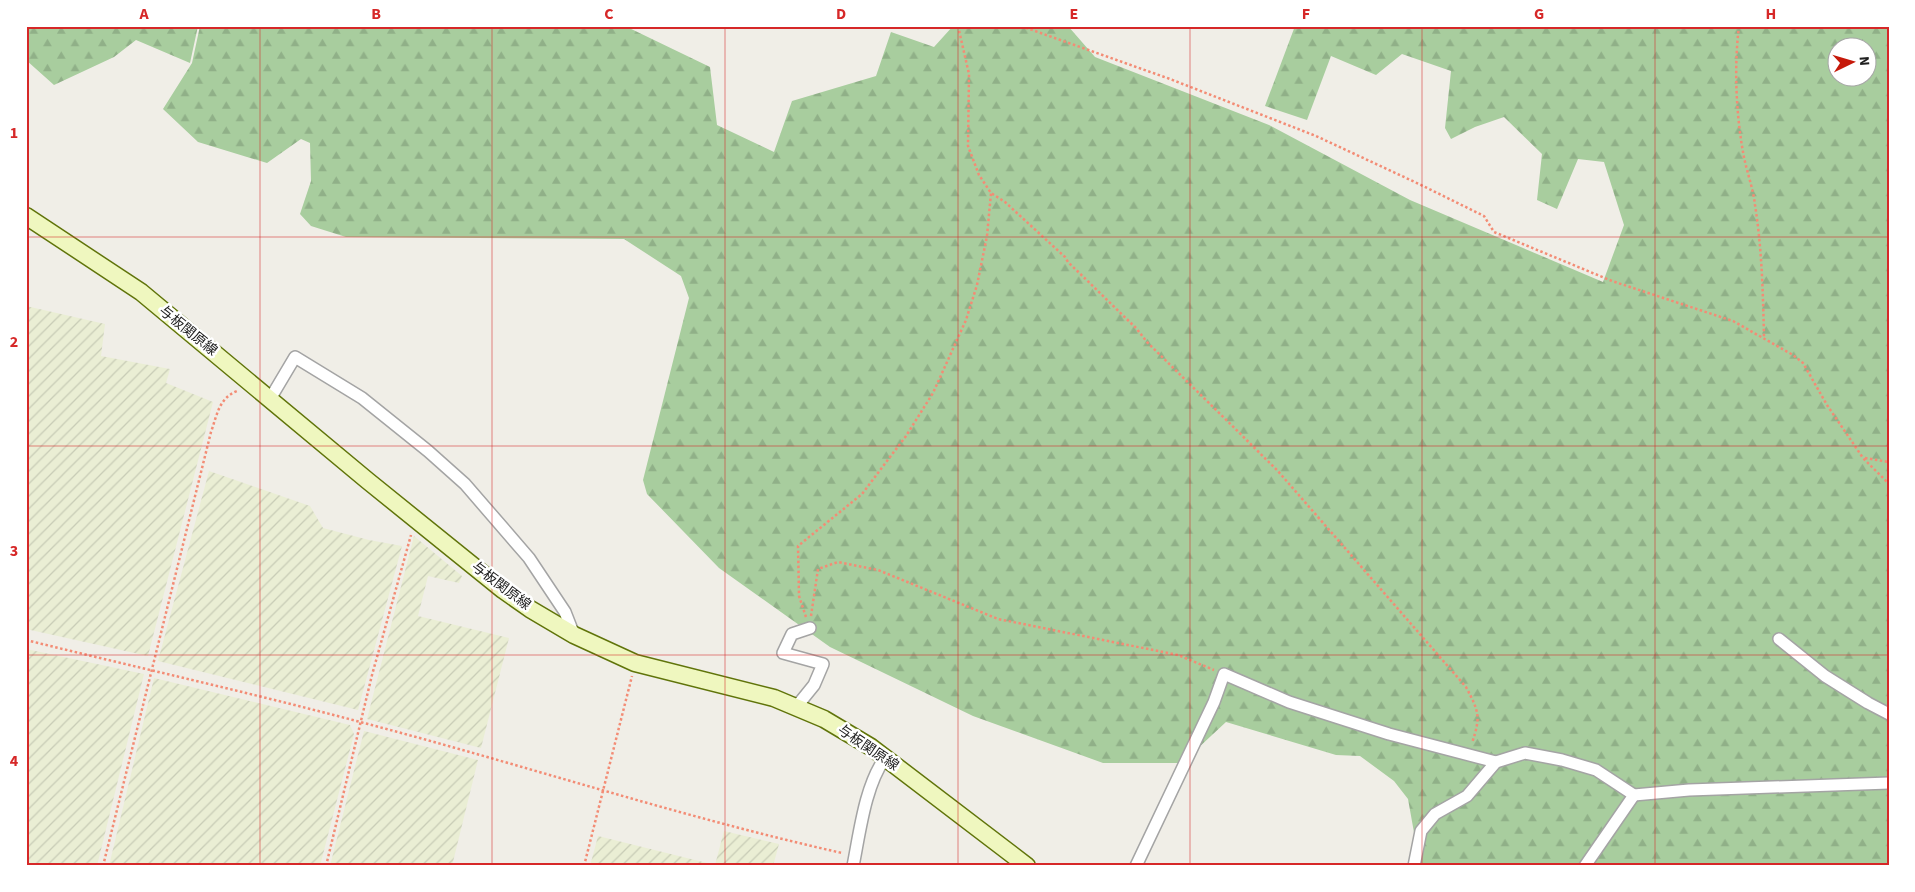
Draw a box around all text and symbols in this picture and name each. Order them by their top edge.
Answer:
text: A [138,3,149,25]
text: B [371,3,381,25]
text: C [604,3,614,25]
text: D [836,3,846,25]
text: E [1070,3,1078,25]
text: F [1302,3,1310,25]
text: G [1534,3,1544,25]
text: H [1766,3,1776,25]
north arrow [1828,38,1878,88]
text: N [1854,55,1874,66]
text: 1 [10,122,18,144]
street label: 与板関原線 [155,301,221,361]
text: 2 [10,331,18,353]
text: 3 [10,540,18,562]
street label: 与板関原線 [467,557,535,615]
street label: 与板関原線 [833,720,903,776]
text: 4 [10,750,19,772]

